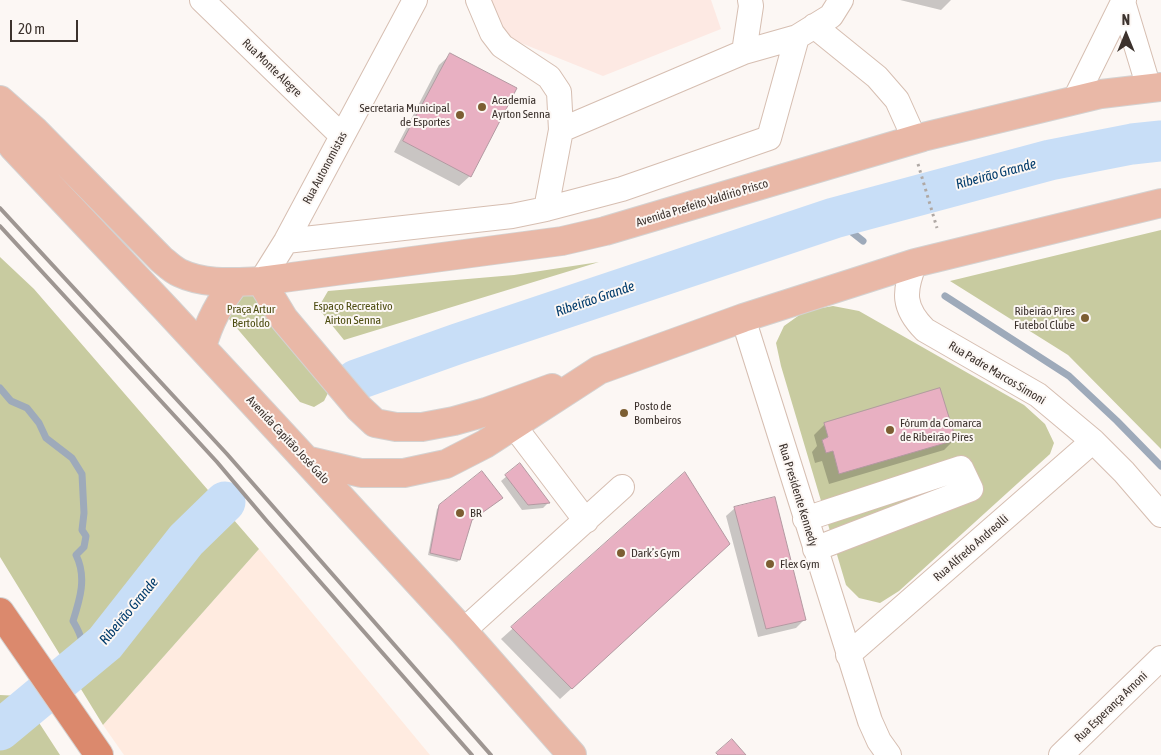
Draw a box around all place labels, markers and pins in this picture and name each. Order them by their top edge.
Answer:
place label: Academia Ayrton Senna [492,93,550,121]
place label: Secretaria Municipal de Esportes [360,101,450,129]
marker: Academia Ayrton Senna [476,101,488,113]
marker: Secretaria Municipal de Esportes [454,109,466,121]
place label: Ribeirão Pires Futebol Clube [1014,304,1075,332]
marker: Ribeirão Pires Futebol Clube [1079,312,1091,324]
place label: Posto de Bombeiros [634,399,681,427]
marker: Posto de Bombeiros [618,407,630,419]
place label: Fórum da Comarca de Ribeirão Pires [900,416,982,444]
marker: Fórum da Comarca de Ribeirão Pires [884,424,896,436]
place label: BR [470,506,482,520]
marker: BR [454,507,466,519]
place label: Dark’s Gym [631,546,680,560]
marker: Dark’s Gym [615,547,627,559]
place label: Flex Gym [780,557,820,571]
marker: Flex Gym [764,558,776,570]

